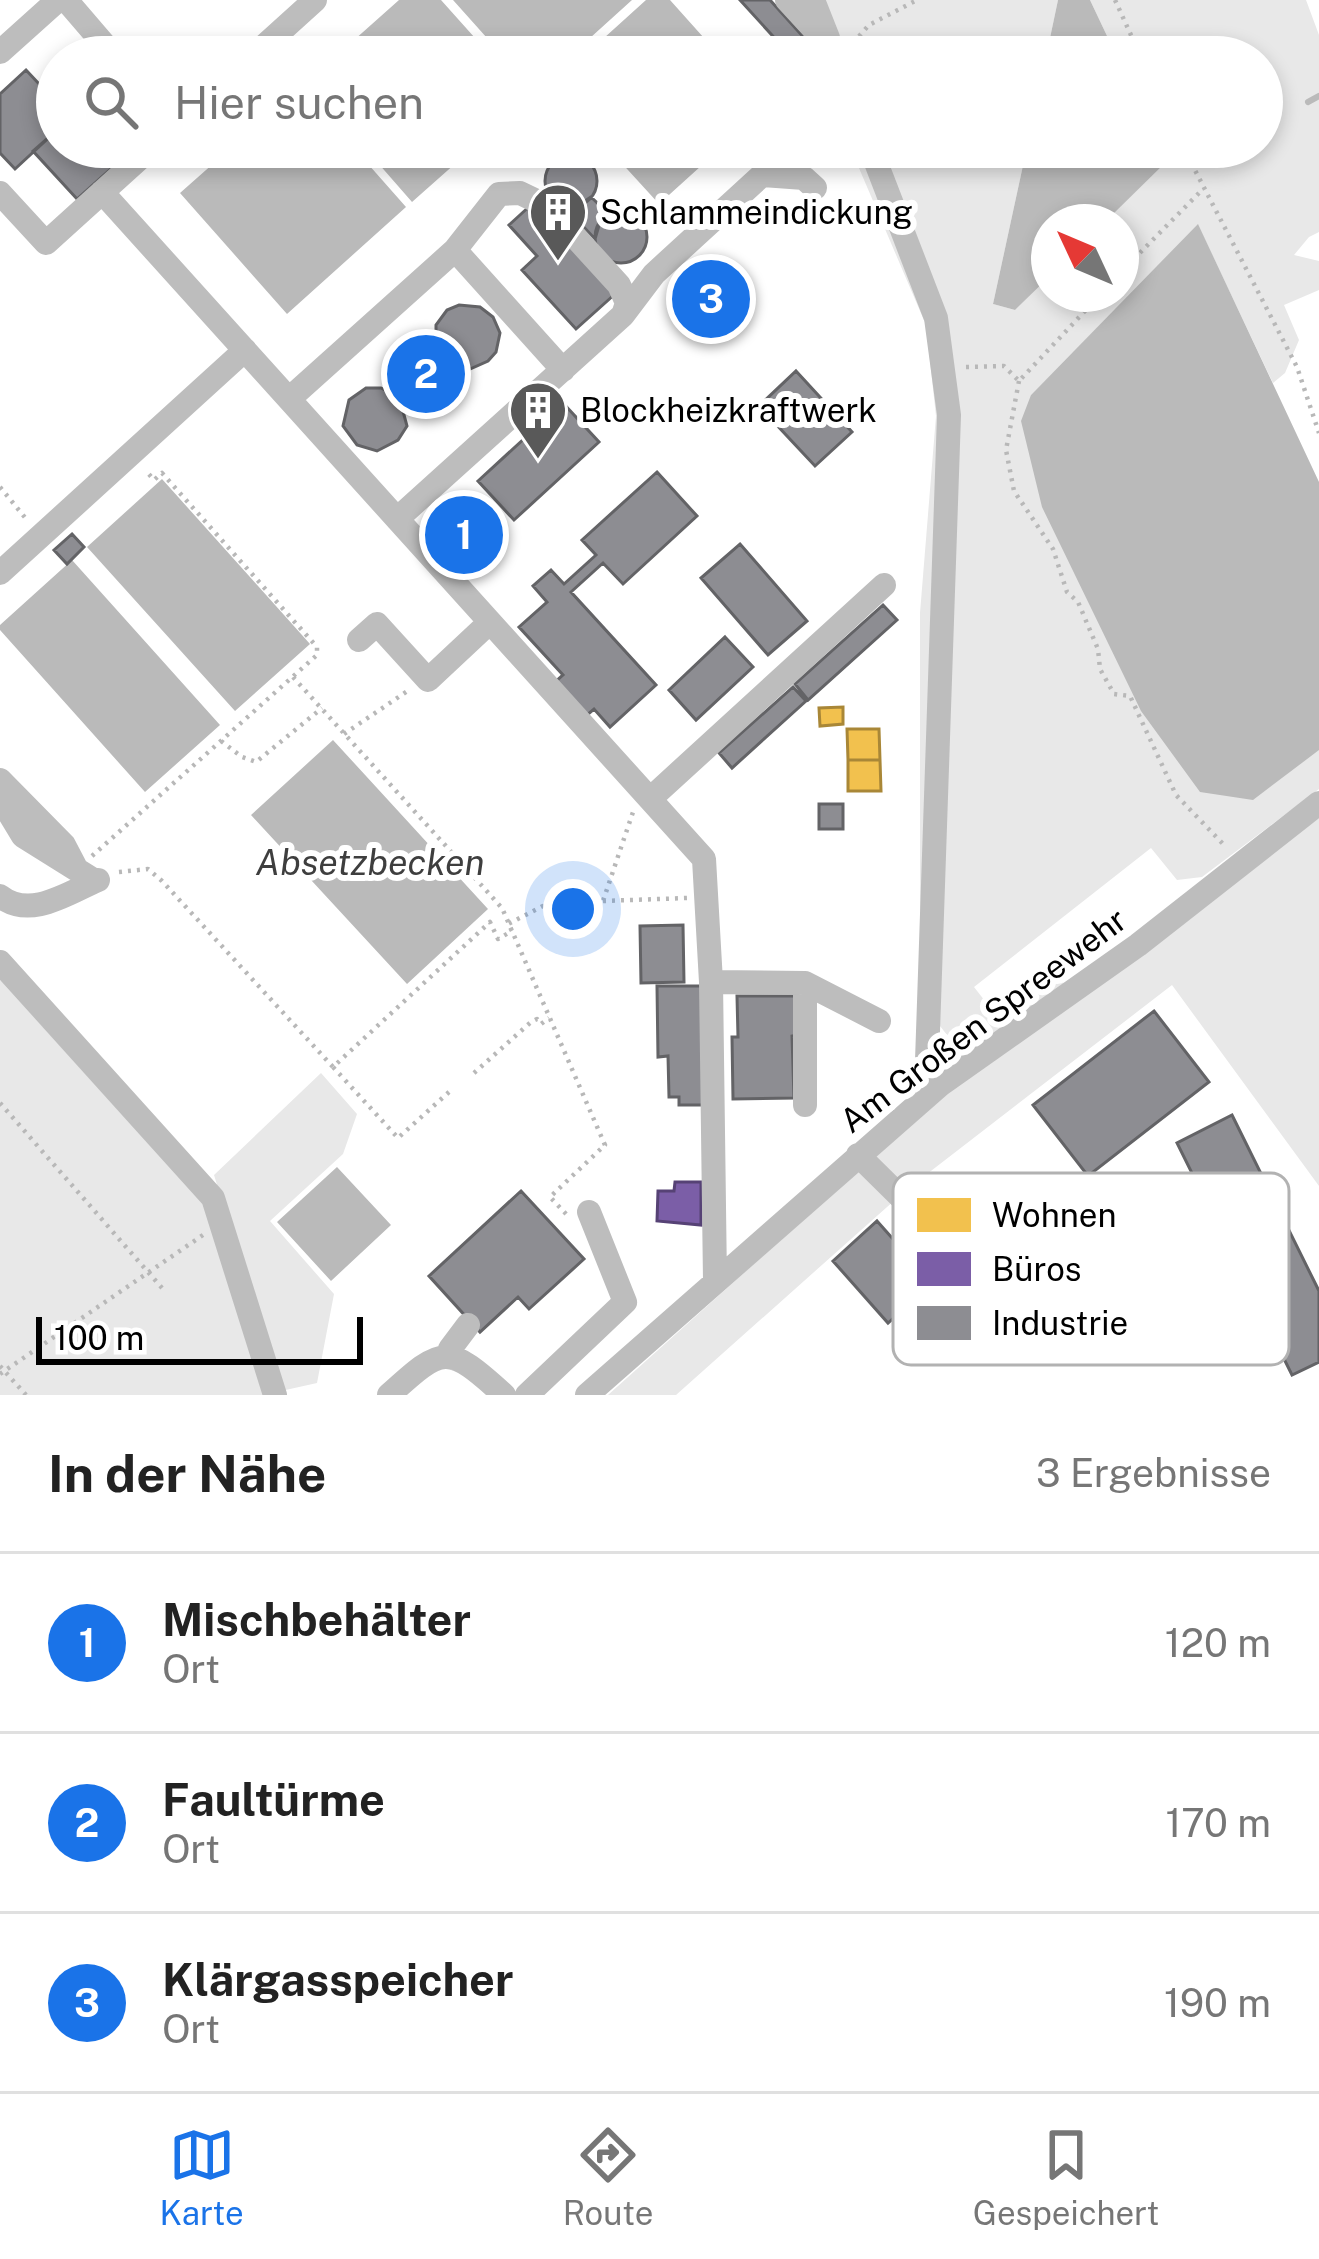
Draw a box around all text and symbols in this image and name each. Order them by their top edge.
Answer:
search box [36,36,1283,168]
icon: search [78,69,144,135]
text: Hier suchen [174,76,424,129]
building icon: Schlammeindickung [527,181,589,263]
place label: Schlammeindickung [600,193,913,231]
north arrow [1031,204,1139,312]
pin: 3 [672,254,750,344]
pin: 2 [387,329,465,419]
building icon: Blockheizkraftwerk [507,379,569,461]
place label: Blockheizkraftwerk [580,391,877,429]
pin: 1 [425,490,503,580]
water label: Absetzbecken [255,841,485,883]
your location [543,879,603,939]
street label: Am Großen Spreewehr [832,900,1134,1140]
legend [893,1173,1289,1365]
text: Wohnen [992,1196,1116,1234]
text: Büros [992,1250,1081,1288]
text: Industrie [992,1304,1128,1342]
scale bar [36,1311,363,1364]
text: 100 m [54,1319,144,1357]
text: In der Nähe [48,1444,326,1503]
text: 3 Ergebnisse [1036,1450,1271,1496]
text: Mischbehälter [162,1593,471,1646]
text: 1 [79,1620,95,1666]
text: 120 m [1165,1620,1271,1666]
text: Ort [162,1646,220,1692]
text: Faultürme [162,1773,385,1826]
text: 2 [75,1800,99,1846]
text: 170 m [1165,1800,1271,1846]
text: Ort [162,1826,220,1872]
text: Klärgasspeicher [162,1953,514,2006]
text: 3 [74,1980,100,2026]
text: 190 m [1164,1980,1271,2026]
text: Ort [162,2006,220,2052]
tab: Karte [160,2122,244,2232]
tab: Route [563,2122,653,2232]
tab: Gespeichert [973,2122,1159,2232]

